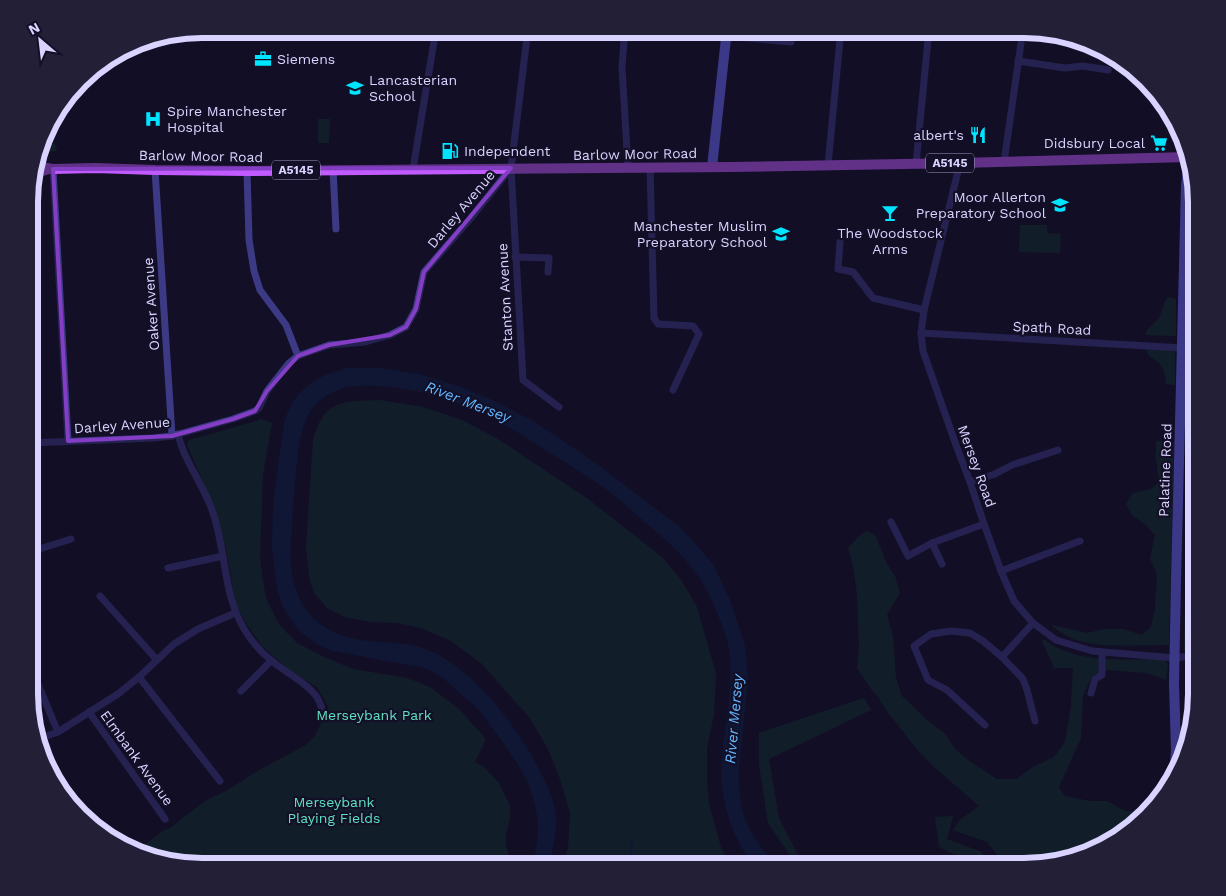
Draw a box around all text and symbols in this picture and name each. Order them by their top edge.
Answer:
north arrow [15,15,65,65]
text: N [26,19,42,38]
office icon: Siemens [253,49,273,69]
place label: Siemens [277,51,335,67]
place label: Lancasterian School [369,72,457,104]
school or university icon: Lancasterian School [345,78,365,98]
place label: Spire Manchester Hospital [167,103,287,135]
hospital icon: Spire Manchester Hospital [143,109,163,129]
restaurant icon: albert's [968,125,988,145]
place label: albert's [913,127,964,143]
supermarket icon: Didsbury Local [1149,133,1169,153]
place label: Didsbury Local [1044,135,1146,151]
fuel station icon: Independent [440,141,460,161]
place label: Independent [464,143,551,159]
street label: Barlow Moor Road [573,145,697,163]
street label: Barlow Moor Road [139,147,263,165]
road number: A5145 [926,154,974,172]
road number: A5145 [272,160,320,180]
street label: Darley Avenue [424,167,498,251]
place label: Moor Allerton Preparatory School [916,189,1047,221]
school or university icon: Moor Allerton Preparatory School [1050,195,1070,215]
bar icon: The Woodstock Arms [880,203,900,223]
place label: Manchester Muslim Preparatory School [633,218,768,250]
school or university icon: Manchester Muslim Preparatory School [771,224,791,244]
place label: The Woodstock Arms [837,225,943,257]
street label: Stanton Avenue [494,243,516,351]
street label: Oaker Avenue [140,257,162,351]
street label: Spath Road [1012,318,1092,338]
water label: River Mersey [423,377,515,427]
street label: Darley Avenue [73,414,171,436]
street label: Mersey Road [955,423,999,509]
street label: Palatine Road [1155,423,1175,517]
water label: River Mersey [721,672,747,765]
street label: Elmbank Avenue [97,707,177,809]
park label: Merseybank Park [316,707,432,723]
park label: Merseybank Playing Fields [288,794,380,826]

